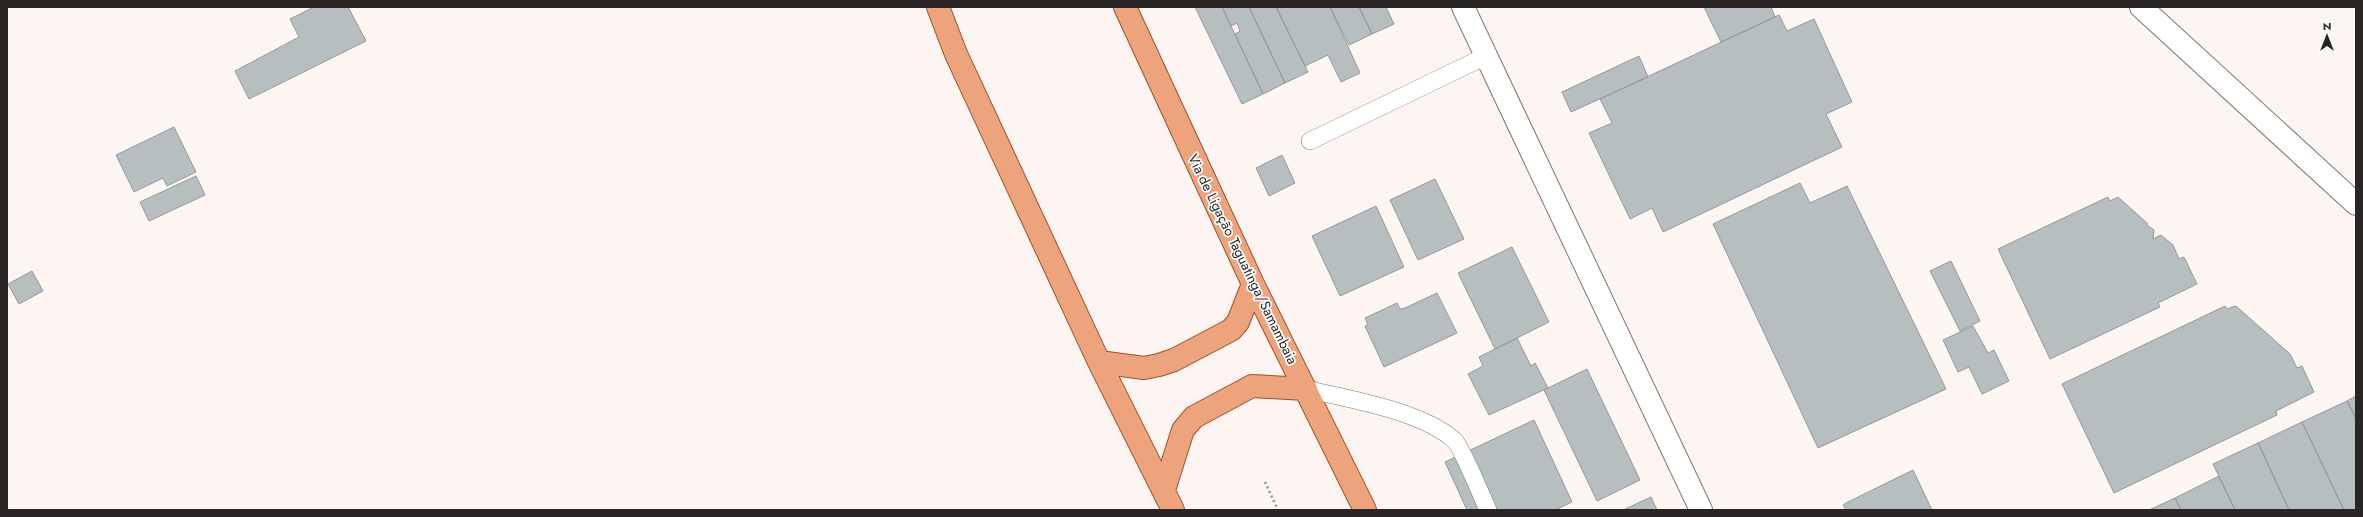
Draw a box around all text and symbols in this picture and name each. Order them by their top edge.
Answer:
north arrow [2307,16,2347,56]
text: N [2323,18,2331,34]
street label: Via de Ligação Taguatinga/Samambaia [1183,151,1303,367]

